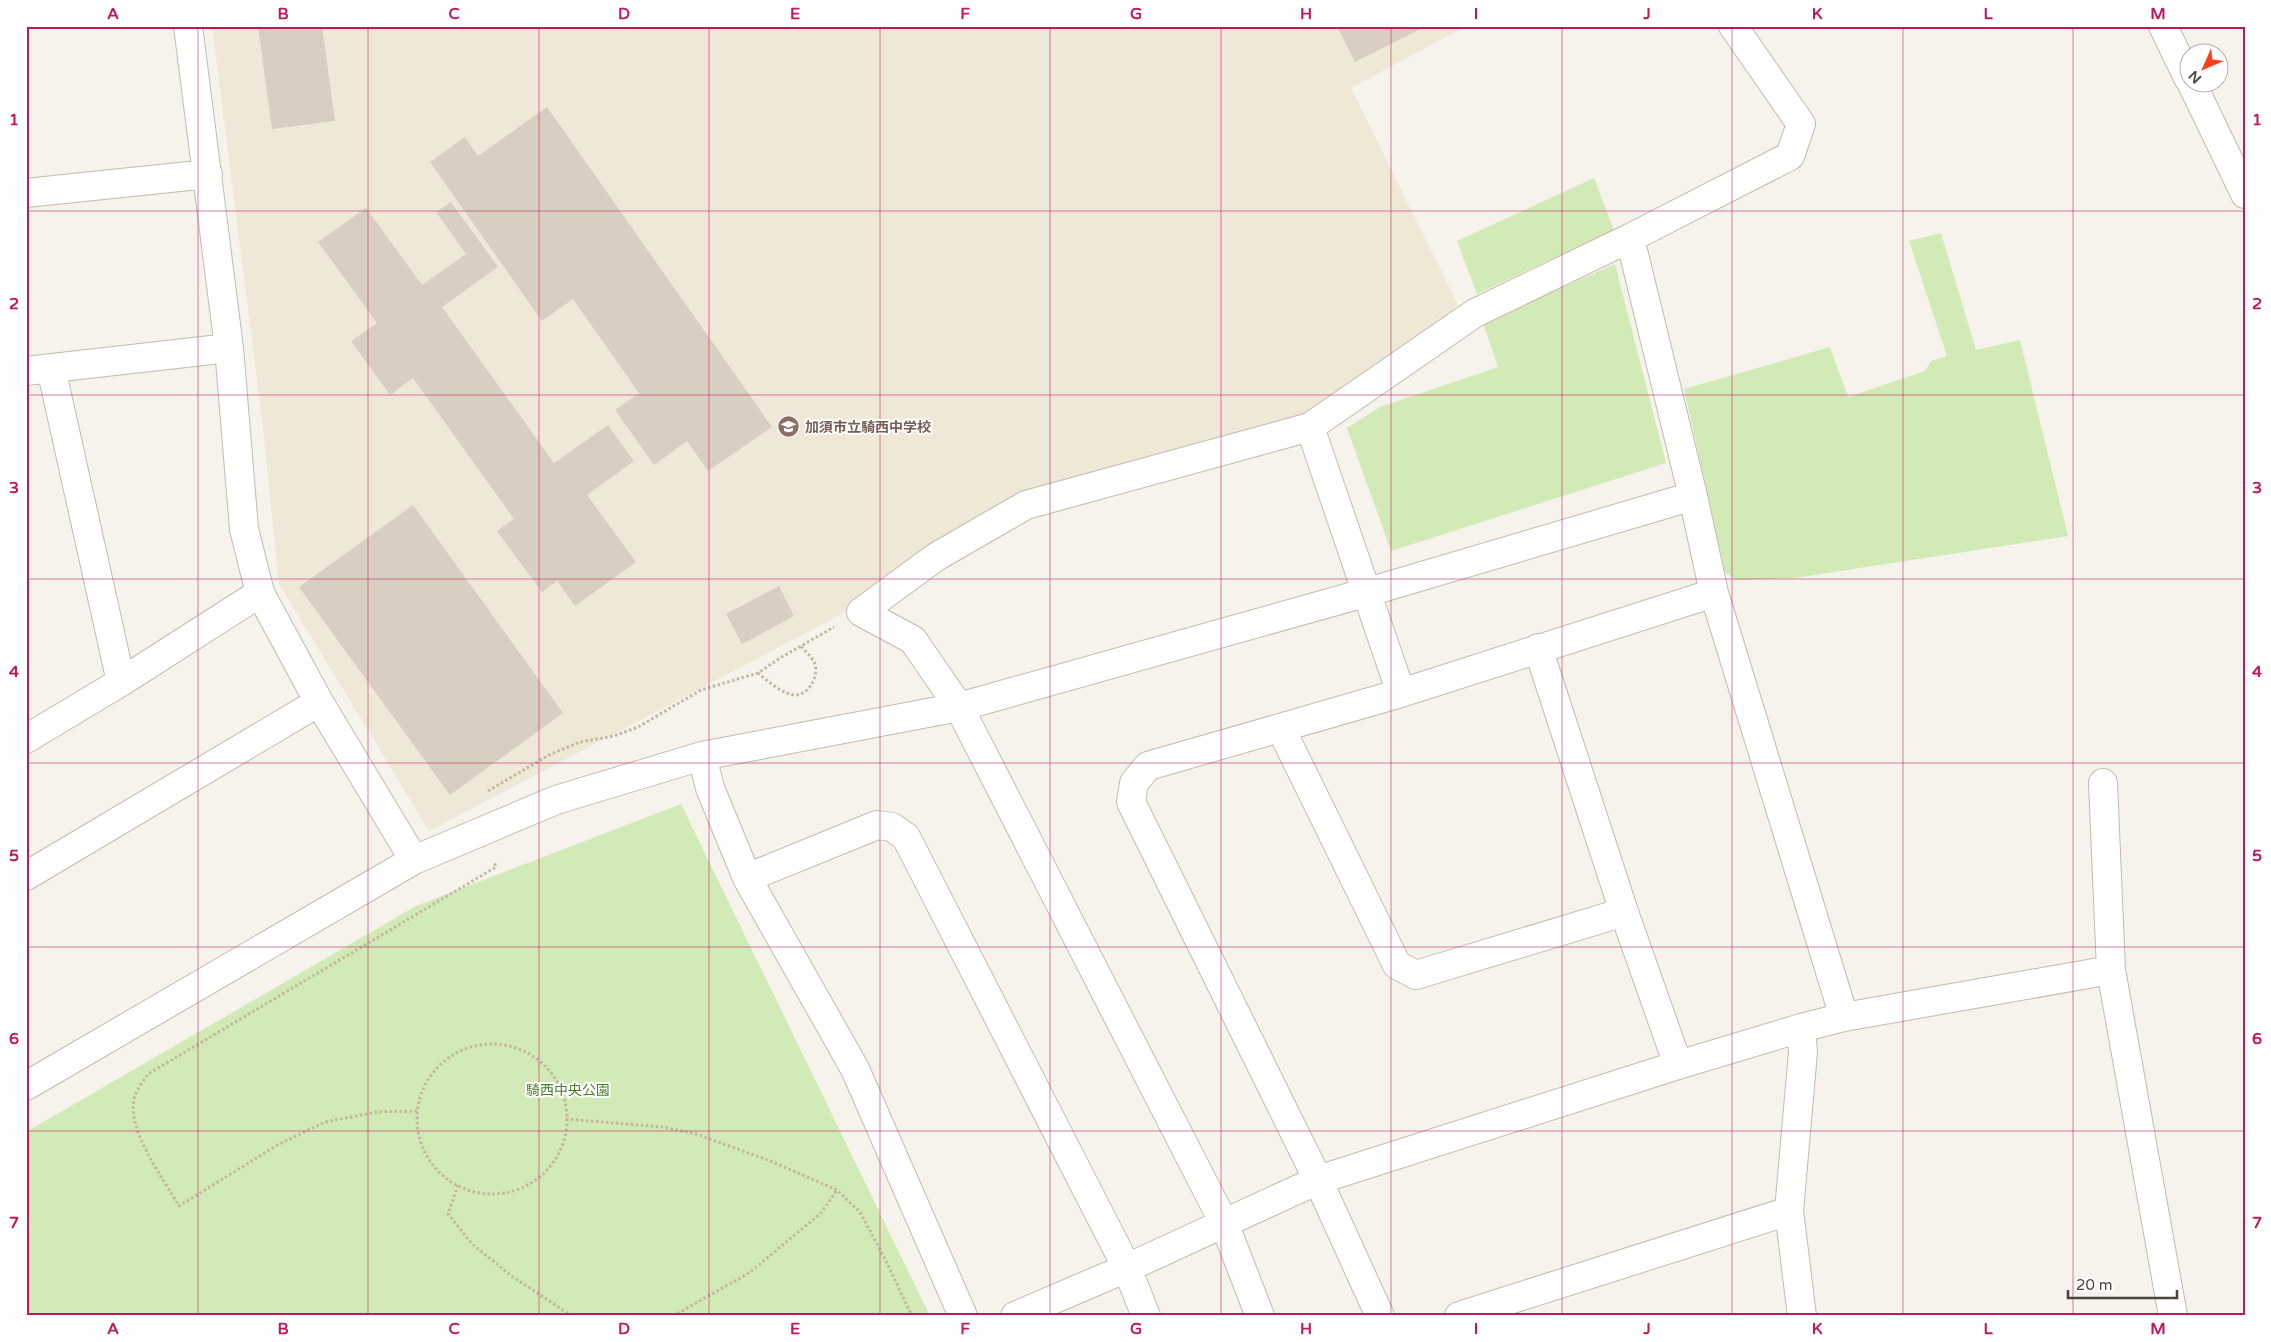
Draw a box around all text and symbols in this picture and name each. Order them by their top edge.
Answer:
text: A [107,4,119,24]
text: B [277,4,289,24]
text: C [448,4,460,24]
text: D [618,4,630,24]
text: E [790,4,800,24]
text: F [960,4,970,24]
text: G [1130,4,1142,24]
text: H [1300,4,1312,24]
text: I [1474,4,1478,24]
text: J [1642,4,1651,24]
text: K [1812,4,1823,24]
text: L [1983,4,1993,24]
text: M [2150,4,2166,24]
north arrow [2178,42,2228,92]
text: N [2185,67,2205,87]
text: 1 [9,110,19,130]
text: 1 [2252,110,2262,130]
text: 2 [9,294,19,314]
text: 2 [2252,294,2262,314]
school or university icon: 加須市立騎西中学校 [777,415,801,439]
place label: 加須市立騎西中学校 [805,419,931,436]
text: 3 [9,478,19,498]
text: 3 [2252,478,2262,498]
text: 4 [9,662,19,682]
text: 4 [2252,662,2262,682]
text: 5 [9,846,19,866]
text: 5 [2252,846,2262,866]
text: 6 [9,1029,19,1049]
text: 6 [2252,1029,2262,1049]
park label: 騎西中央公園 [526,1082,610,1099]
text: 7 [9,1213,19,1233]
text: 7 [2252,1213,2262,1233]
scale bar [2068,1267,2177,1299]
text: 20 m [2076,1276,2113,1294]
text: A [107,1319,119,1339]
text: B [277,1319,289,1339]
text: C [448,1319,460,1339]
text: D [618,1319,630,1339]
text: E [790,1319,800,1339]
text: F [960,1319,970,1339]
text: G [1130,1319,1142,1339]
text: H [1300,1319,1312,1339]
text: I [1474,1319,1478,1339]
text: J [1642,1319,1651,1339]
text: K [1812,1319,1823,1339]
text: L [1983,1319,1993,1339]
text: M [2150,1319,2166,1339]

